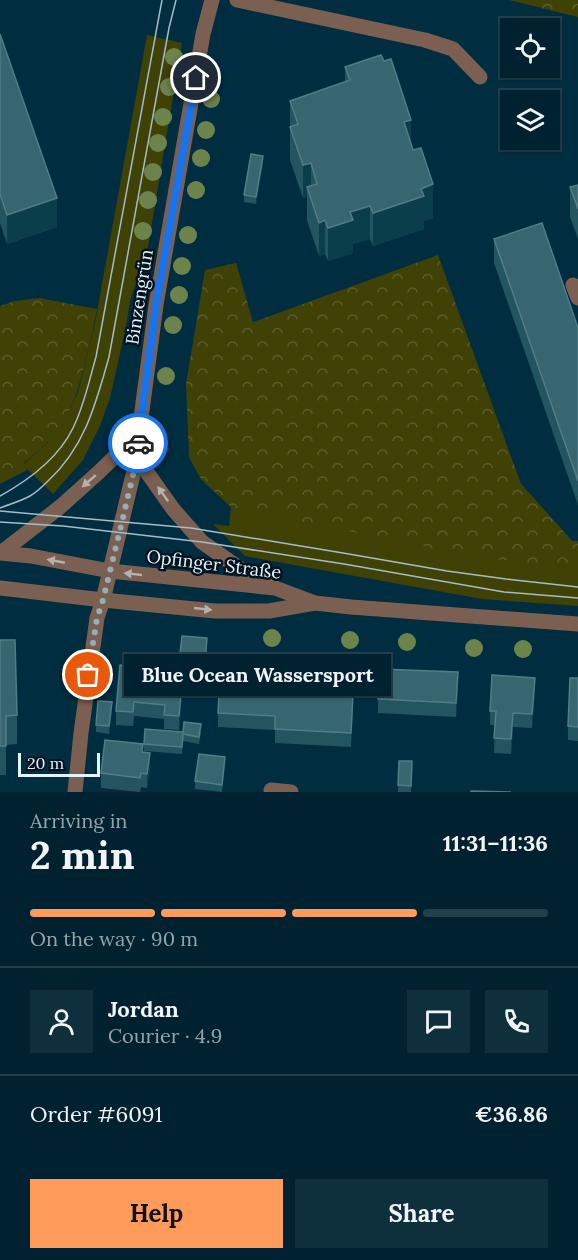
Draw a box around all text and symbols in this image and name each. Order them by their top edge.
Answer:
map controls [500,18,560,150]
button: locate [500,18,560,78]
pin [170,52,221,103]
icon: home [179,61,212,94]
button: layers [500,90,560,150]
street label: Binzengrün [120,248,158,346]
courier [108,413,168,473]
icon: car [122,427,155,460]
one-way arrow [81,474,97,487]
one-way arrow [158,486,169,502]
street label: Opfinger Straße [145,544,283,584]
one-way arrow [46,556,65,565]
one-way arrow [123,569,142,578]
one-way arrow [194,604,213,614]
pin [62,649,113,700]
callout: Blue Ocean Wassersport [124,654,391,696]
icon: bag [71,658,104,691]
text: Blue Ocean Wassersport [141,662,374,687]
scale bar [18,750,100,778]
text: 20 m [27,753,64,773]
text: Arriving in [30,808,127,833]
text: 11:31–11:36 [443,829,548,857]
text: 2 min [30,830,135,880]
text: On the way · 90 m [30,926,198,951]
button: person [30,990,93,1053]
button: chat [407,990,470,1053]
button: phone [485,990,548,1053]
text: Jordan [108,995,179,1023]
text: Courier · 4.9 [108,1023,222,1048]
text: Order #6091 [30,1100,163,1128]
text: €36.86 [475,1100,548,1128]
button: Help [30,1179,283,1248]
button: Share [295,1179,548,1248]

